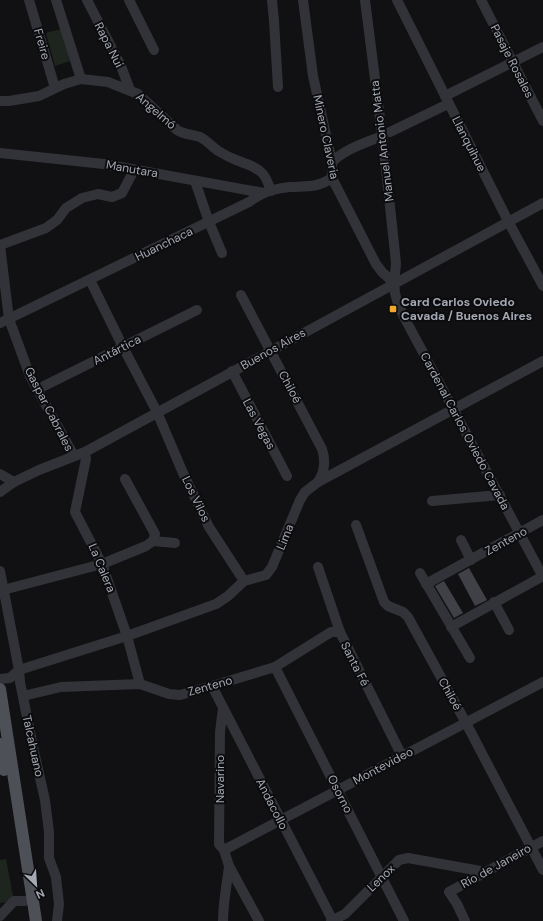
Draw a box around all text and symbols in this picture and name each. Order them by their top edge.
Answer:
street label: Rapa Nui [91,20,127,70]
street label: Pasaje Rosales [487,21,537,101]
street label: Freire [30,27,54,61]
street label: Manuel Antonio Matta [367,79,397,203]
street label: Angelmó [132,89,180,133]
street label: Minero Claveria [309,94,343,180]
street label: Llanquihue [448,114,490,175]
street label: Manutara [105,157,159,181]
street label: Huanchaca [133,223,195,265]
place label: Card Carlos Oviedo Cavada / Buenos Aires [401,294,532,324]
marker: Card Carlos Oviedo Cavada / Buenos Aires [388,304,398,314]
street label: Buenos Aires [238,325,308,373]
street label: Antártica [90,331,144,369]
street label: Cardenal Carlos Oviedo Cavada [417,349,513,513]
street label: Gaspar Cabrales [21,364,77,454]
street label: Chiloé [275,368,305,406]
street label: Las Vegas [239,396,279,452]
street label: Los Vilos [178,473,214,525]
street label: Lima [273,522,297,552]
street label: Zenteno [482,523,530,559]
street label: La Calera [85,541,119,595]
street label: Santa Fé [337,639,373,689]
street label: Zenteno [186,672,234,700]
street label: Chiloé [435,675,466,713]
street label: Talcahuano [19,714,47,778]
street label: Montevideo [350,743,416,789]
street label: Navarino [212,755,228,803]
street label: Osorno [324,772,356,816]
street label: Andacollo [252,776,292,832]
street label: Río de Janeiro [458,840,534,892]
street label: Lenox [364,861,398,895]
north arrow [16,865,56,905]
text: N [34,886,47,902]

